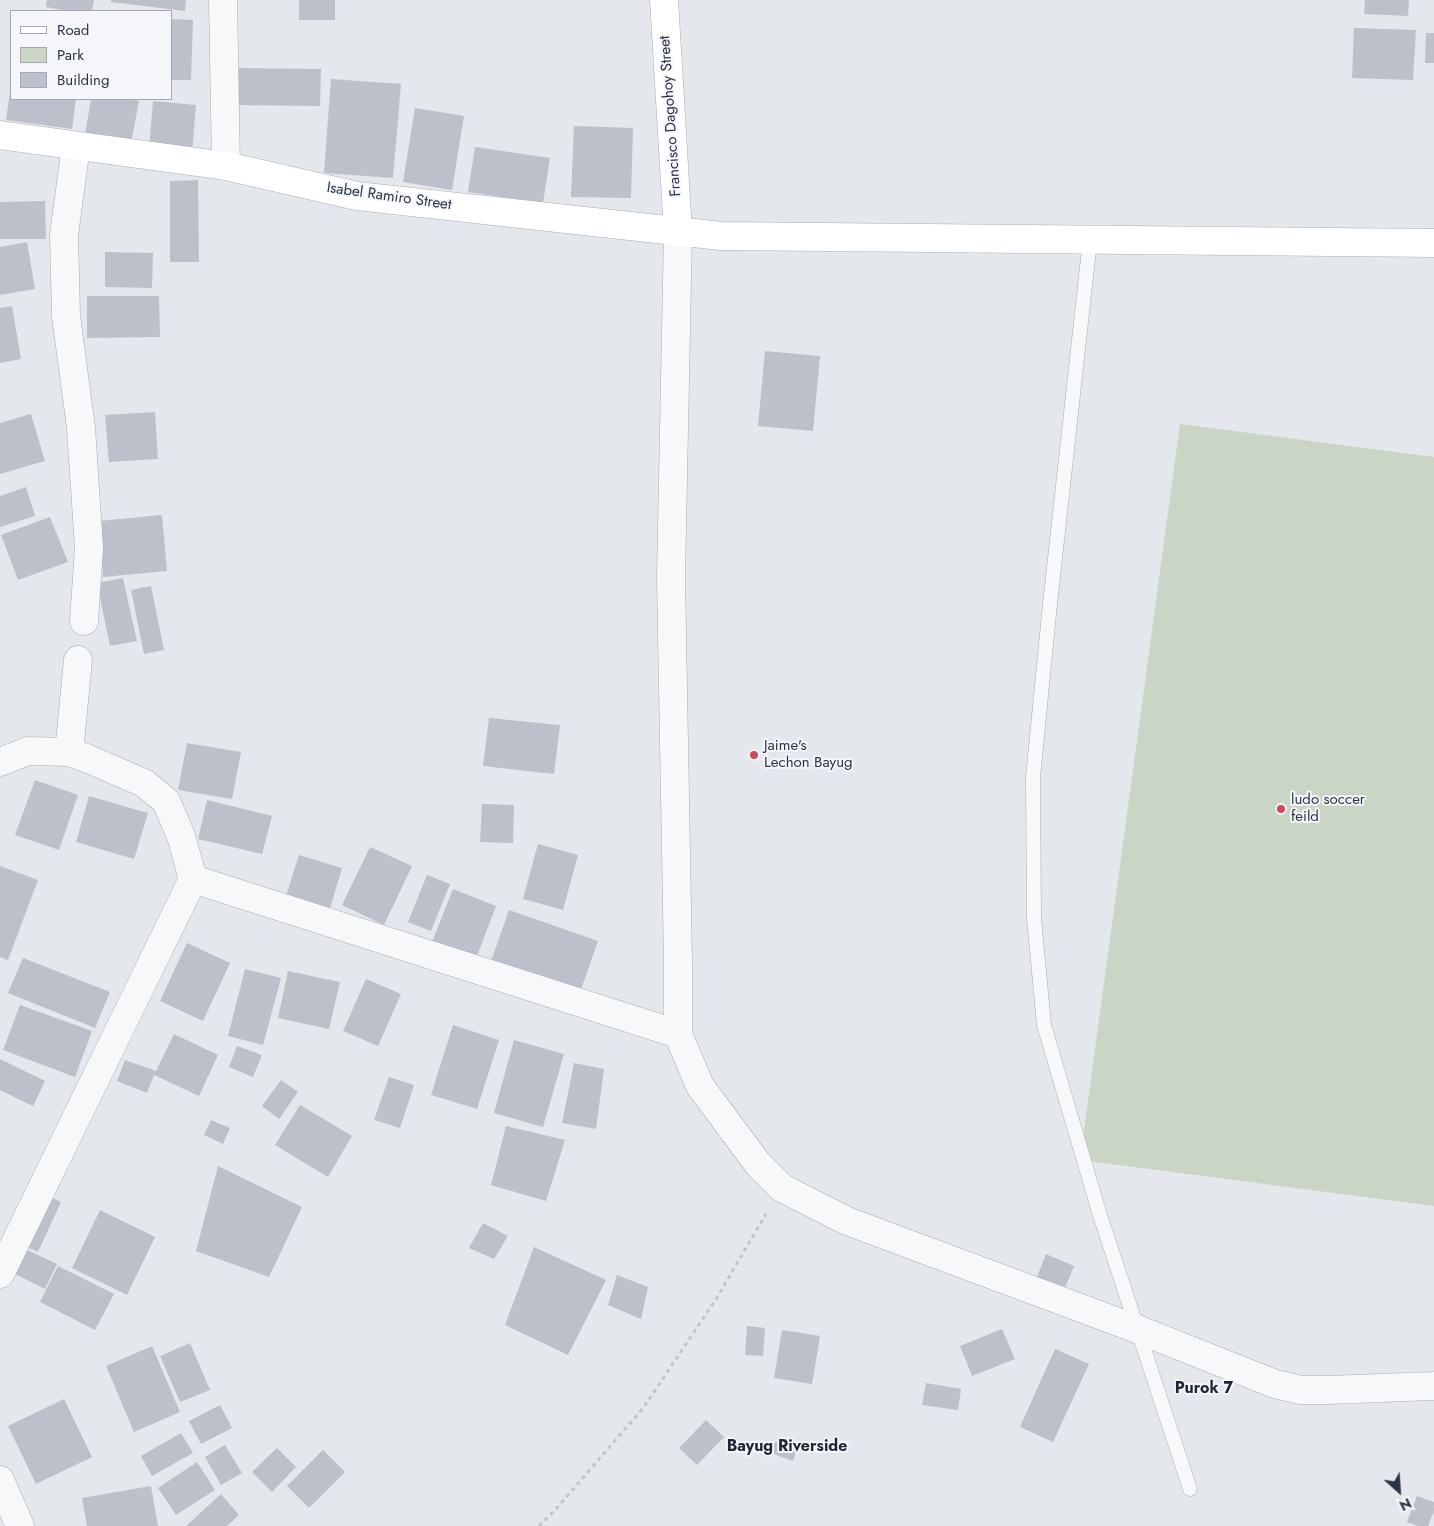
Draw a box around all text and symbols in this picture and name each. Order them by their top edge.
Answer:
legend [10,10,172,100]
text: Road [57,19,89,41]
street label: Francisco Dagohoy Street [656,35,686,197]
text: Park [57,44,84,66]
text: Building [57,69,109,91]
street label: Isabel Ramiro Street [325,179,453,215]
place label: Jaime's Lechon Bayug [764,737,853,772]
marker: Jaime's Lechon Bayug [748,749,760,761]
place label: ludo soccer feild [1291,791,1365,826]
marker: ludo soccer feild [1275,803,1287,815]
district label: Purok 7 [1175,1379,1233,1399]
district label: Bayug Riverside [727,1437,847,1457]
north arrow [1374,1466,1424,1516]
text: N [1396,1493,1415,1516]

